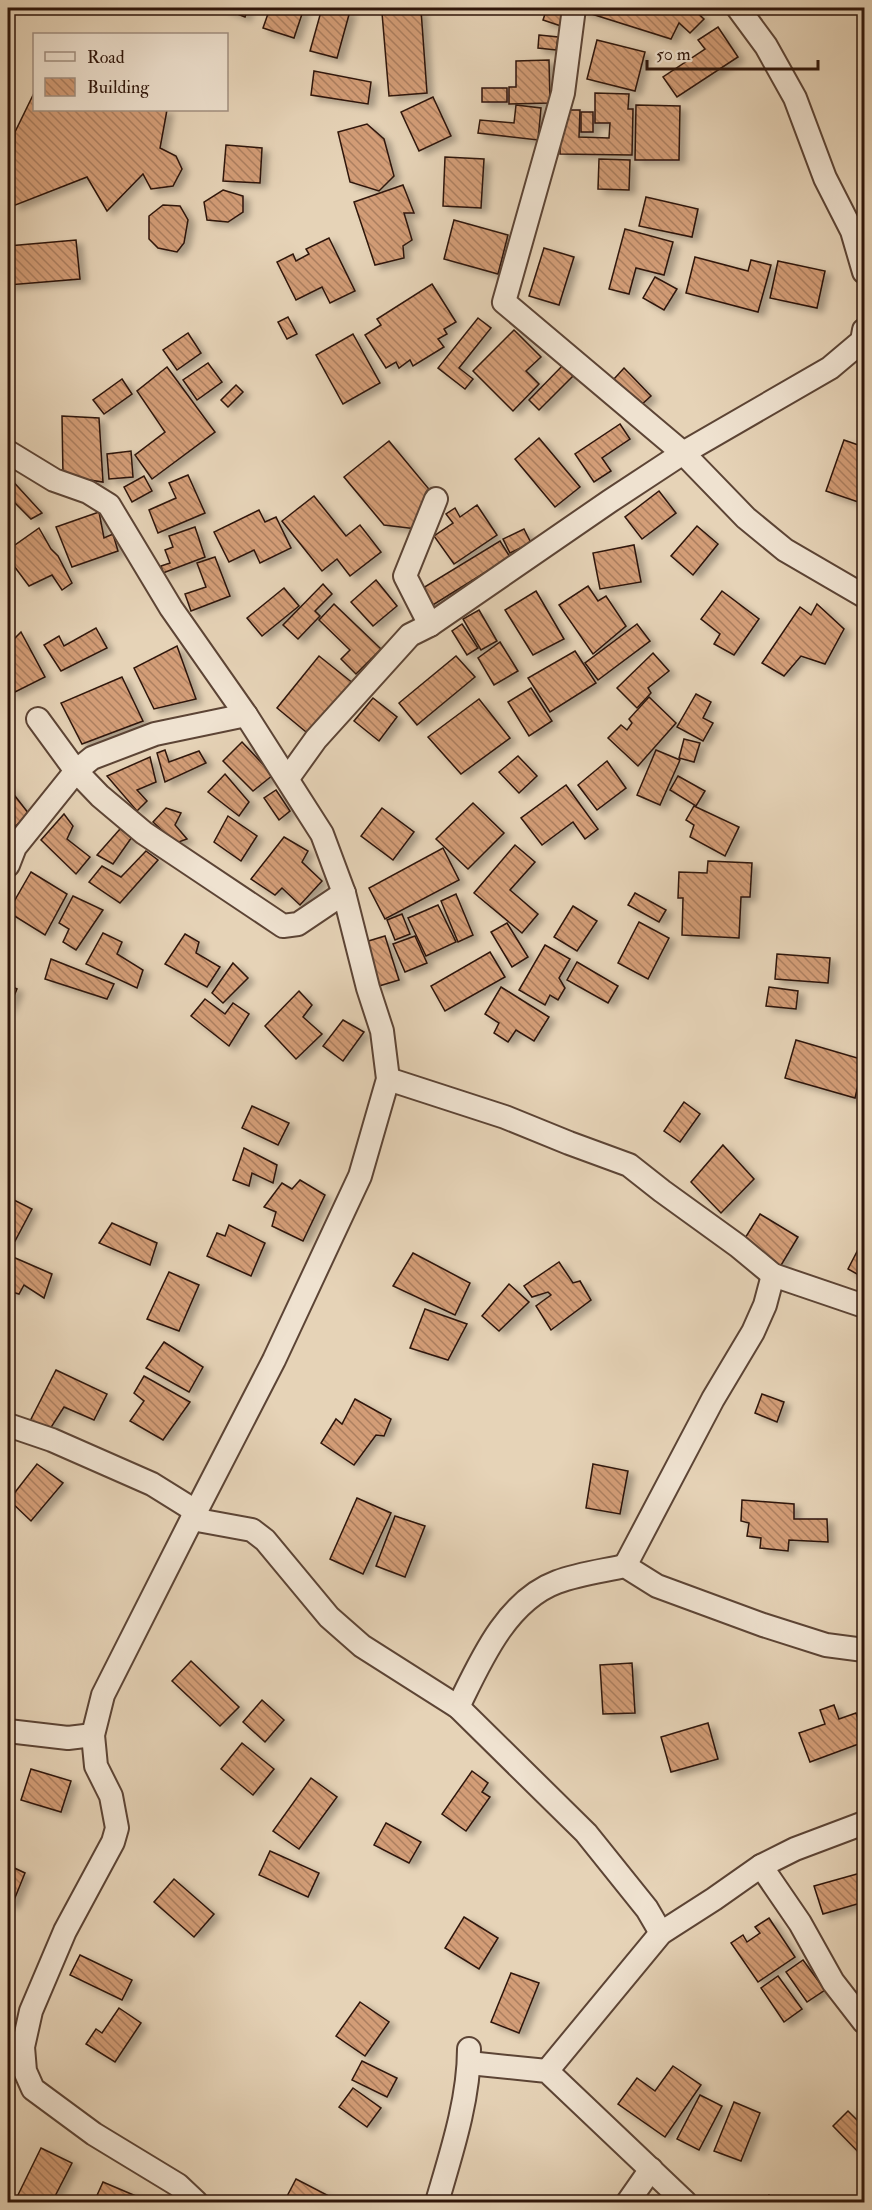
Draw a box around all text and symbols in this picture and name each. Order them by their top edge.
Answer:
legend [33,33,228,111]
scale bar [647,33,818,71]
text: 50 m [656,43,691,66]
text: Road [87,46,125,69]
text: Building [87,76,150,99]

